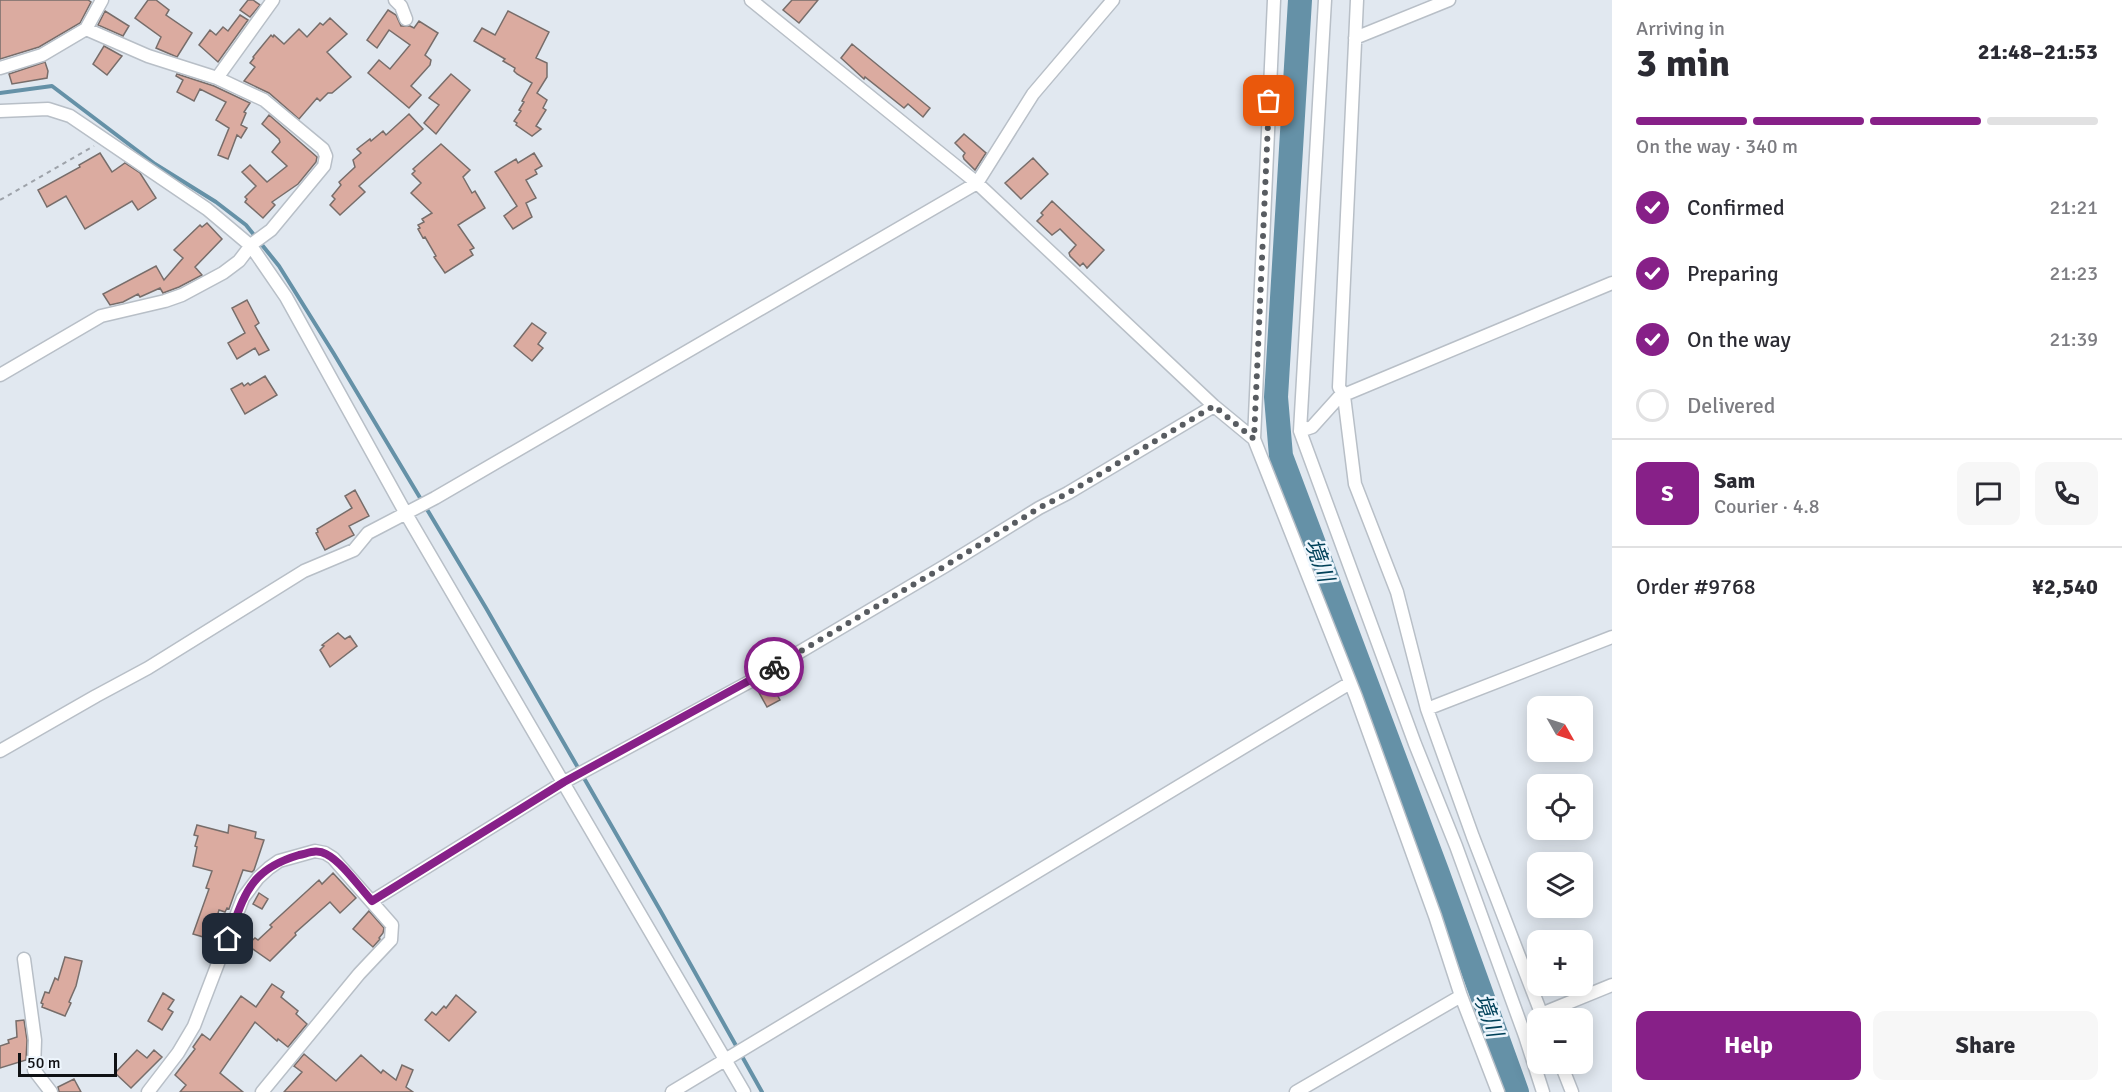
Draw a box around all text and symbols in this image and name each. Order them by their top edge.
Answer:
text: Arriving in [1636,16,1725,41]
text: 21:48–21:53 [1978,38,2098,65]
text: 3 min [1636,39,1730,87]
pin [1243,75,1294,126]
icon: bag [1252,84,1285,117]
text: On the way · 340 m [1636,134,1798,159]
icon: check [1636,191,1669,224]
text: Confirmed [1687,194,1785,221]
text: 21:21 [2049,195,2098,220]
icon: check [1636,257,1669,290]
text: Preparing [1687,260,1779,287]
text: 21:23 [2049,261,2098,286]
icon: check [1636,323,1669,356]
text: On the way [1687,326,1791,353]
text: 21:39 [2049,327,2098,352]
text: Delivered [1687,392,1775,419]
button: chat [1957,462,2020,525]
button: phone [2035,462,2098,525]
text: Sam [1714,467,1755,494]
text: S [1661,480,1674,507]
text: Courier · 4.8 [1714,494,1820,519]
water label: 境川 [1299,535,1340,587]
text: Order #9768 [1636,573,1756,600]
text: ¥2,540 [2032,573,2098,600]
courier [744,637,804,697]
icon: bike [758,651,791,684]
north arrow [1527,696,1593,762]
map controls [1527,696,1593,1074]
button: locate [1527,774,1593,840]
button: layers [1527,852,1593,918]
pin [202,913,253,964]
icon: home [211,922,244,955]
button: + [1527,930,1593,996]
water label: 境川 [1468,990,1509,1042]
button: − [1527,1008,1593,1074]
button: Help [1636,1011,1861,1080]
button: Share [1873,1011,2098,1080]
scale bar [18,1050,117,1078]
text: 50 m [27,1053,61,1073]

